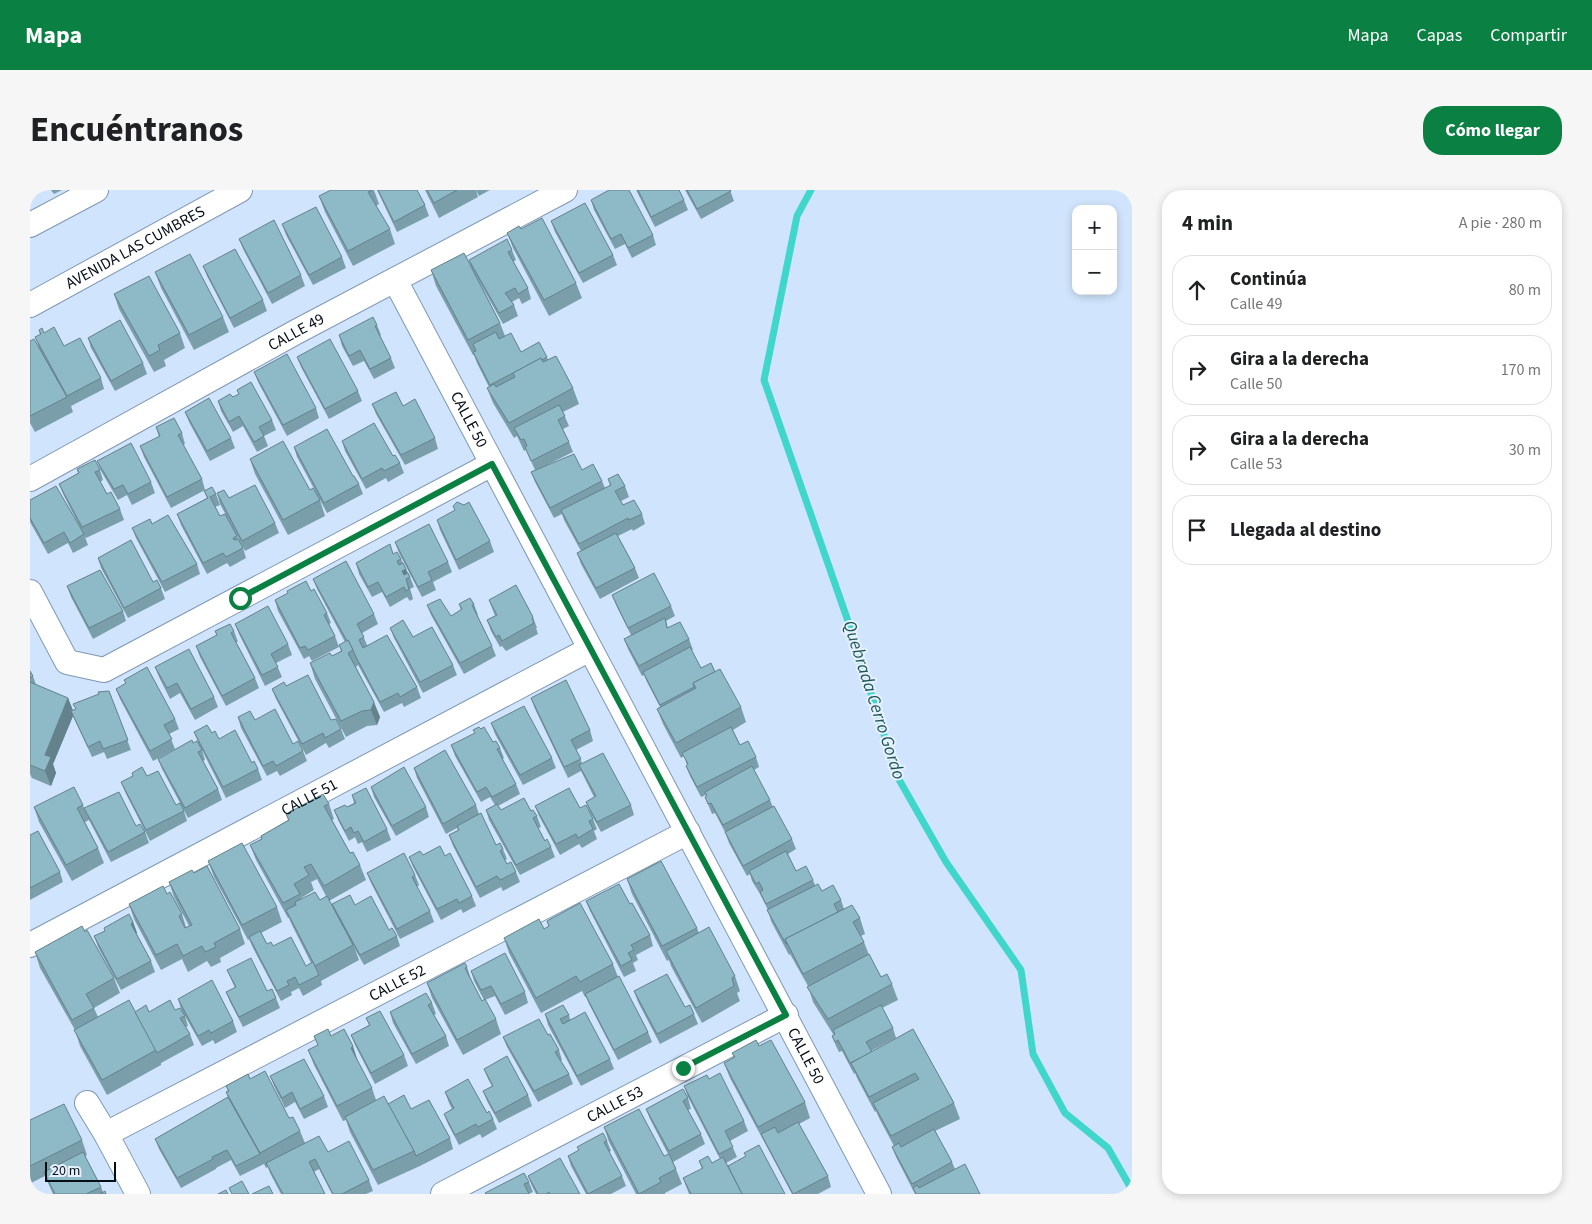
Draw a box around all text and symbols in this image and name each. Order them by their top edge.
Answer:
text: Mapa [25,18,82,53]
text: Mapa [1348,23,1389,48]
text: Capas [1417,23,1462,48]
text: Compartir [1490,23,1567,48]
text: Encuéntranos [30,105,243,155]
button: Cómo llegar [1423,106,1562,155]
street label: AVENIDA LAS CUMBRES [62,200,209,294]
map controls [1072,205,1117,295]
button: + [1072,205,1117,250]
text: 4 min [1182,208,1233,238]
text: A pie · 280 m [1459,212,1542,234]
button: − [1072,250,1117,295]
text: Continúa [1230,266,1307,293]
icon: ahead [1183,276,1211,304]
text: 80 m [1509,279,1541,301]
text: Calle 49 [1230,293,1282,315]
street label: CALLE 49 [264,308,328,356]
text: Gira a la derecha [1230,346,1369,373]
icon: right [1183,356,1211,384]
text: 170 m [1501,359,1541,381]
text: Calle 50 [1230,373,1282,395]
street label: CALLE 50 [445,388,493,452]
text: Gira a la derecha [1230,426,1369,453]
icon: right [1183,436,1211,464]
text: 30 m [1509,439,1541,461]
text: Calle 53 [1230,453,1282,475]
icon: arrive [1183,516,1211,544]
text: Llegada al destino [1230,517,1381,544]
route start [229,587,252,610]
water label: Quebrada Cerro Gordo [836,617,912,783]
street label: CALLE 51 [277,773,342,821]
street label: CALLE 52 [365,959,429,1007]
street label: CALLE 50 [782,1024,830,1088]
route end [672,1057,695,1080]
street label: CALLE 53 [583,1080,647,1128]
scale bar [45,1159,116,1182]
text: 20 m [52,1161,80,1181]

